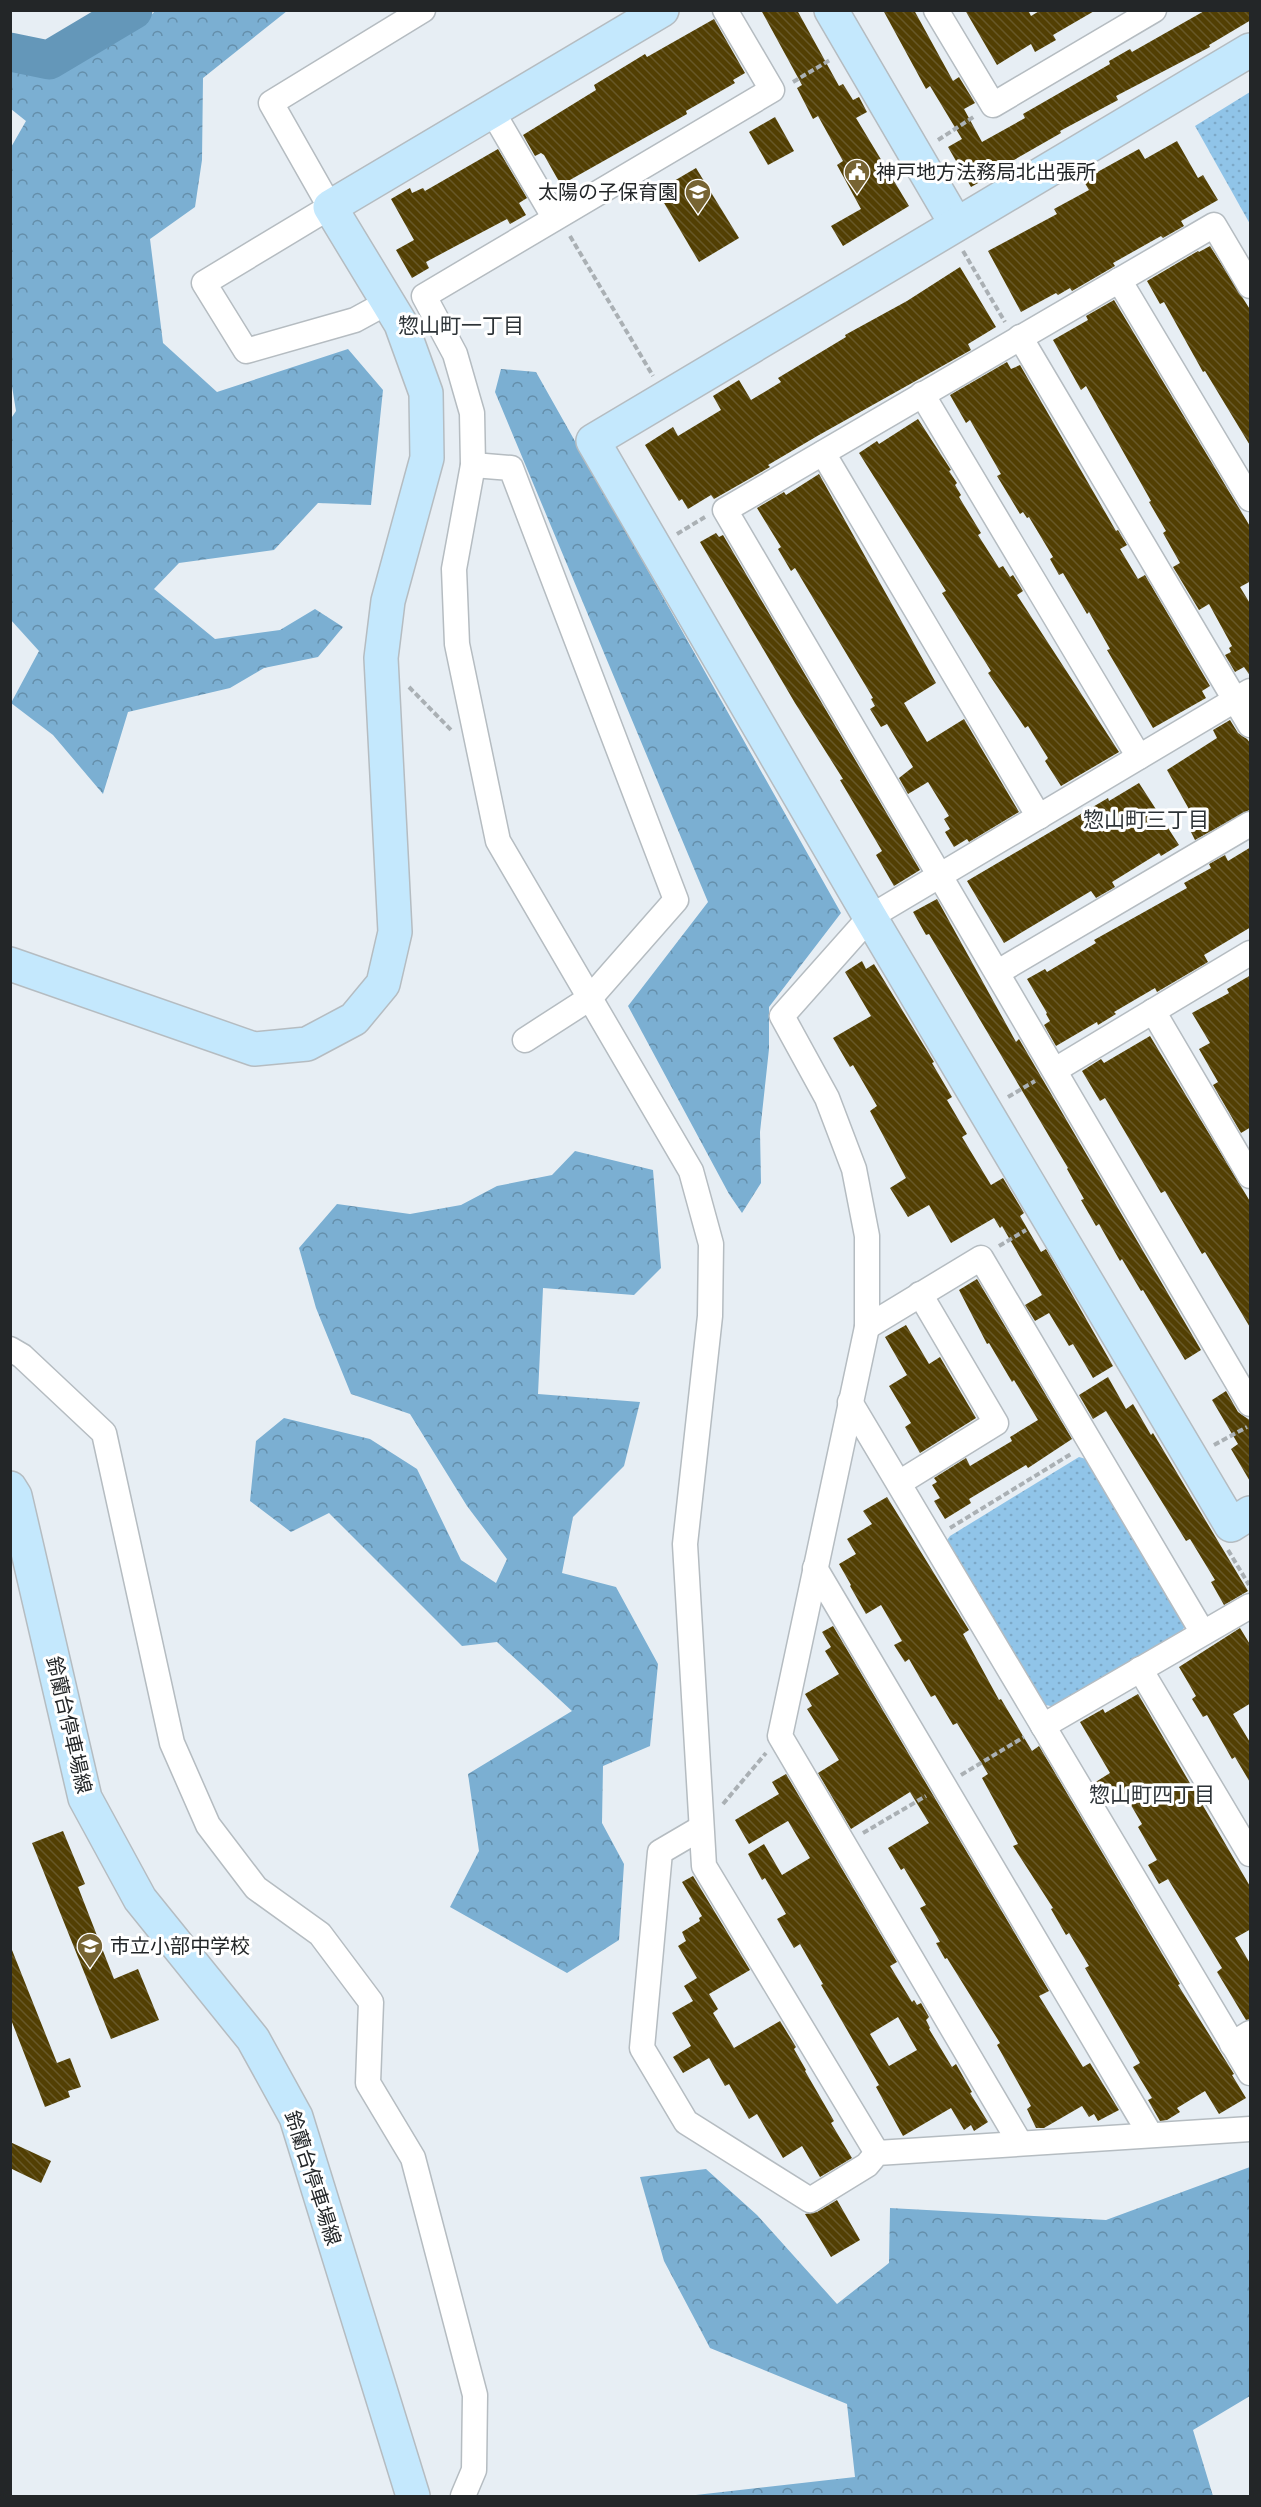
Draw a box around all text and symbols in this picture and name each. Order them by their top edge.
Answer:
public building icon: 神戸地方法務局北出張所 [842,157,872,195]
place label: 神戸地方法務局北出張所 [876,159,1096,185]
school or university icon: 太陽の子保育園 [683,177,713,215]
place label: 太陽の子保育園 [538,179,678,205]
district label: 惣山町一丁目 [398,312,524,339]
district label: 惣山町三丁目 [1083,806,1209,833]
street label: 鈴蘭台停車場線 [41,1654,97,1796]
district label: 惣山町四丁目 [1089,1781,1215,1808]
school or university icon: 市立小部中学校 [75,1931,105,1969]
place label: 市立小部中学校 [110,1933,250,1959]
street label: 鈴蘭台停車場線 [279,2107,347,2249]

